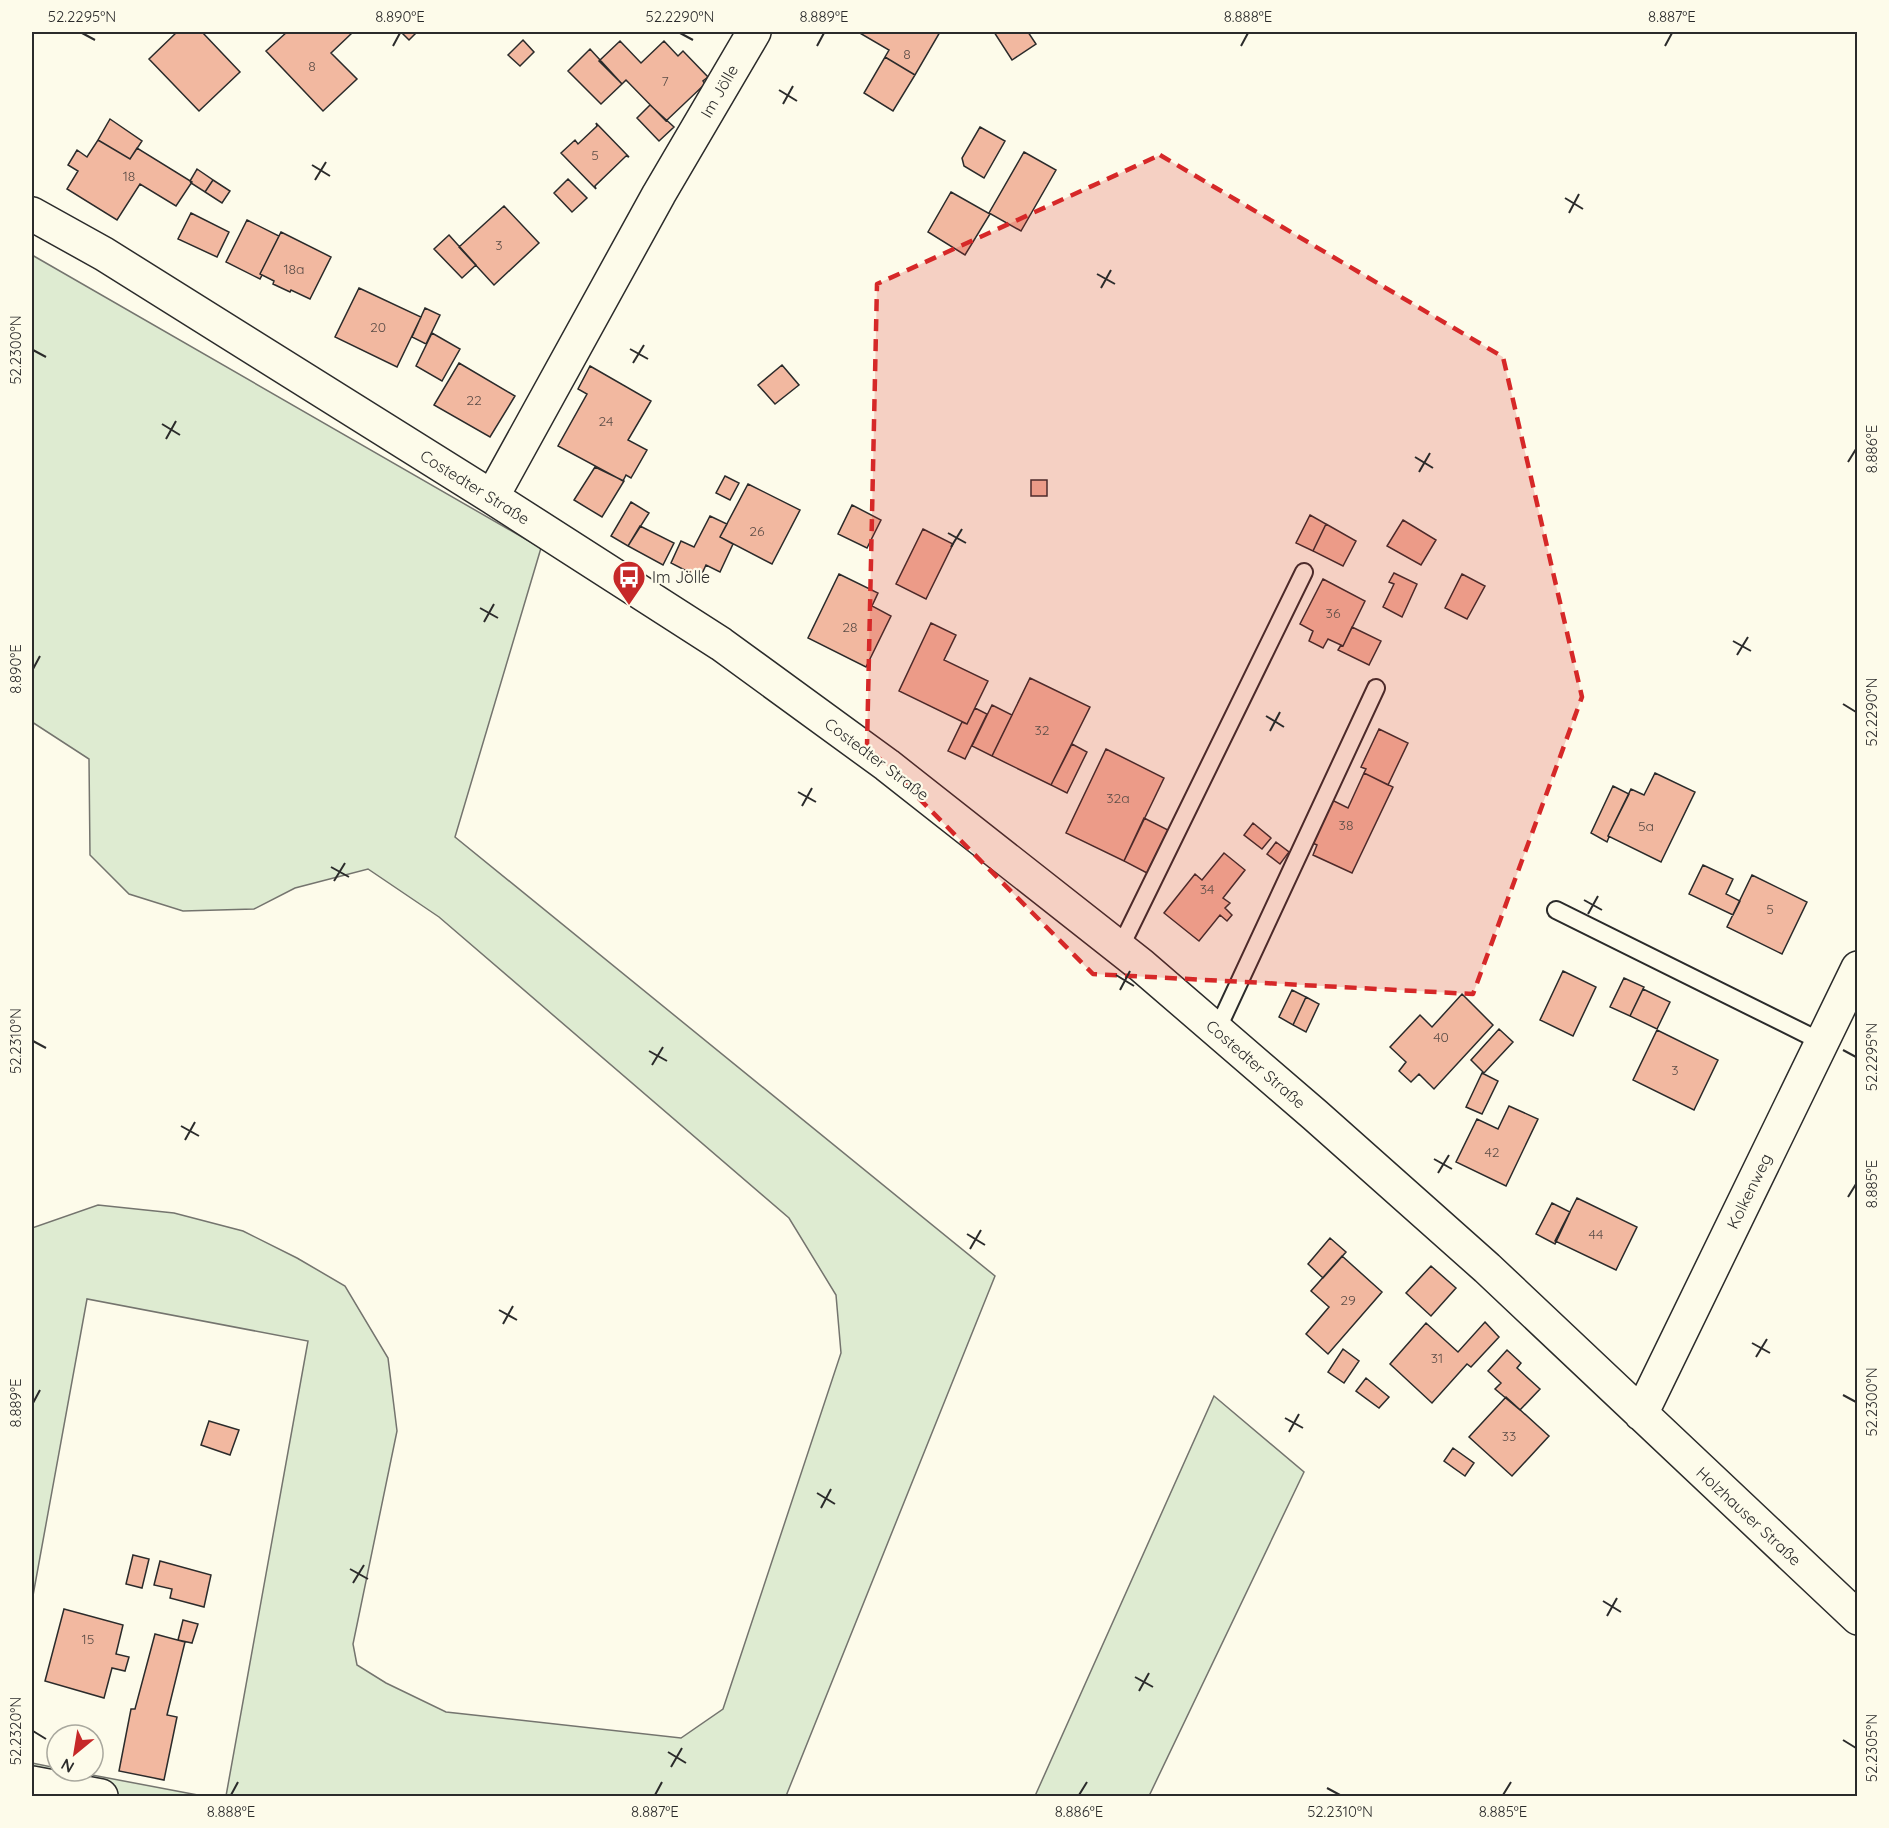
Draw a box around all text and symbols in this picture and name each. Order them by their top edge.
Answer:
text: 52.2295°N [48,7,116,26]
text: 8.890°E [375,7,425,26]
text: 52.2290°N [645,7,715,26]
text: 8.889°E [800,7,848,26]
text: 8.888°E [1224,7,1272,26]
text: 8.887°E [1648,7,1696,26]
house number: 8 [903,45,911,63]
house number: 8 [308,57,316,75]
street label: Im Jölle [696,61,742,121]
house number: 7 [661,72,669,90]
house number: 5 [591,146,599,164]
house number: 18 [123,167,135,185]
house number: 3 [495,236,503,254]
house number: 18a [283,260,305,278]
text: 52.2300°N [6,315,25,385]
house number: 20 [370,318,386,336]
house number: 22 [466,391,482,409]
house number: 24 [599,412,613,430]
text: 8.886°E [1862,425,1881,473]
street label: Costedter Straße [417,445,533,529]
house number: 26 [749,522,765,540]
bus stop icon: Im Jölle [611,559,647,606]
place label: Im Jölle [652,567,710,587]
house number: 36 [1326,604,1341,622]
house number: 28 [842,618,858,636]
text: 8.890°E [6,644,25,694]
text: 52.2290°N [1862,677,1881,747]
street label: Costedter Straße [821,713,933,805]
house number: 32 [1034,721,1050,739]
house number: 32a [1106,789,1130,807]
house number: 38 [1339,816,1353,834]
house number: 5a [1638,817,1654,835]
house number: 34 [1200,880,1214,898]
house number: 5 [1766,900,1774,918]
text: 52.2310°N [6,1008,25,1074]
street label: Costedter Straße [1202,1015,1310,1113]
text: 52.2295°N [1862,1023,1881,1091]
house number: 40 [1433,1028,1449,1046]
house number: 3 [1671,1061,1679,1079]
house number: 42 [1484,1143,1500,1161]
street label: Kolkenweg [1722,1150,1776,1232]
text: 8.885°E [1862,1160,1881,1208]
house number: 44 [1589,1225,1603,1243]
house number: 29 [1340,1291,1356,1309]
house number: 31 [1431,1349,1443,1367]
text: 52.2300°N [1862,1367,1881,1437]
text: 8.889°E [6,1379,25,1427]
house number: 33 [1502,1427,1516,1445]
street label: Holzhauser Straße [1692,1462,1806,1570]
house number: 15 [82,1630,94,1648]
text: 52.2320°N [6,1697,25,1765]
text: 52.2305°N [1862,1714,1881,1782]
north arrow [45,1723,105,1783]
text: N [57,1754,78,1778]
text: 8.888°E [207,1802,255,1821]
text: 8.887°E [631,1802,679,1821]
text: 8.886°E [1055,1802,1103,1821]
text: 52.2310°N [1307,1802,1373,1821]
text: 8.885°E [1479,1802,1527,1821]

